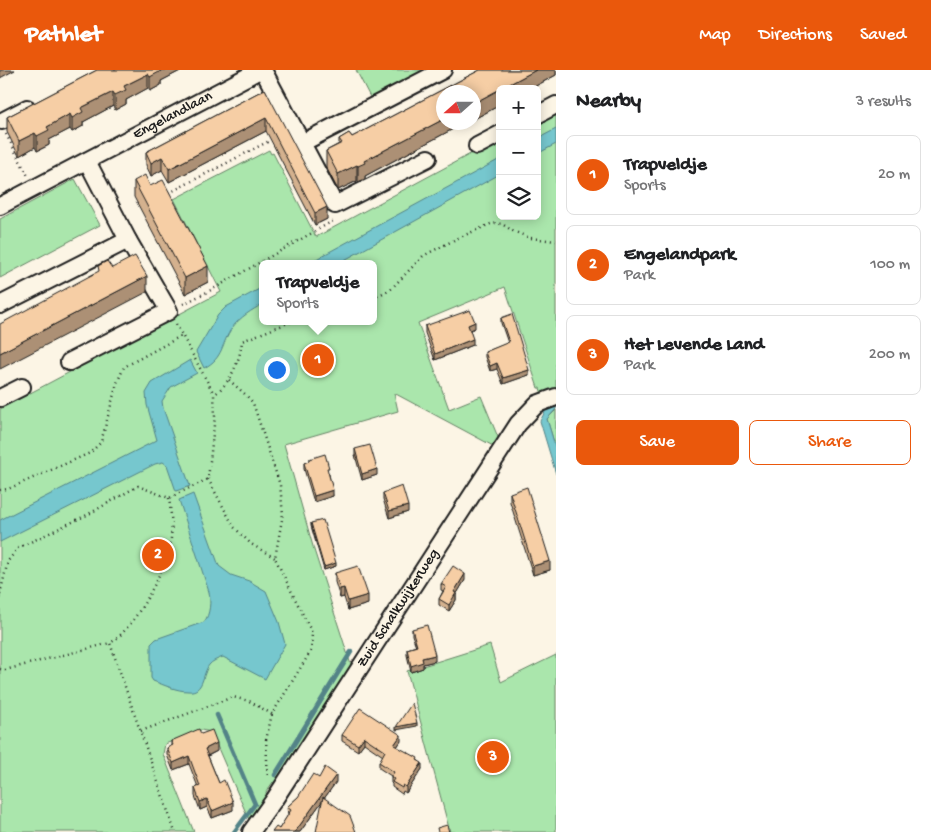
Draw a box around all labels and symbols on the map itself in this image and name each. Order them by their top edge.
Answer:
north arrow [436,85,481,130]
street label: Engelandlaan [130,87,216,144]
pin: 1 [302,341,334,379]
your location [264,357,290,383]
pin: 2 [142,536,174,574]
street label: Zuid Schalkwijkerweg [353,546,443,671]
pin: 3 [477,738,509,776]

